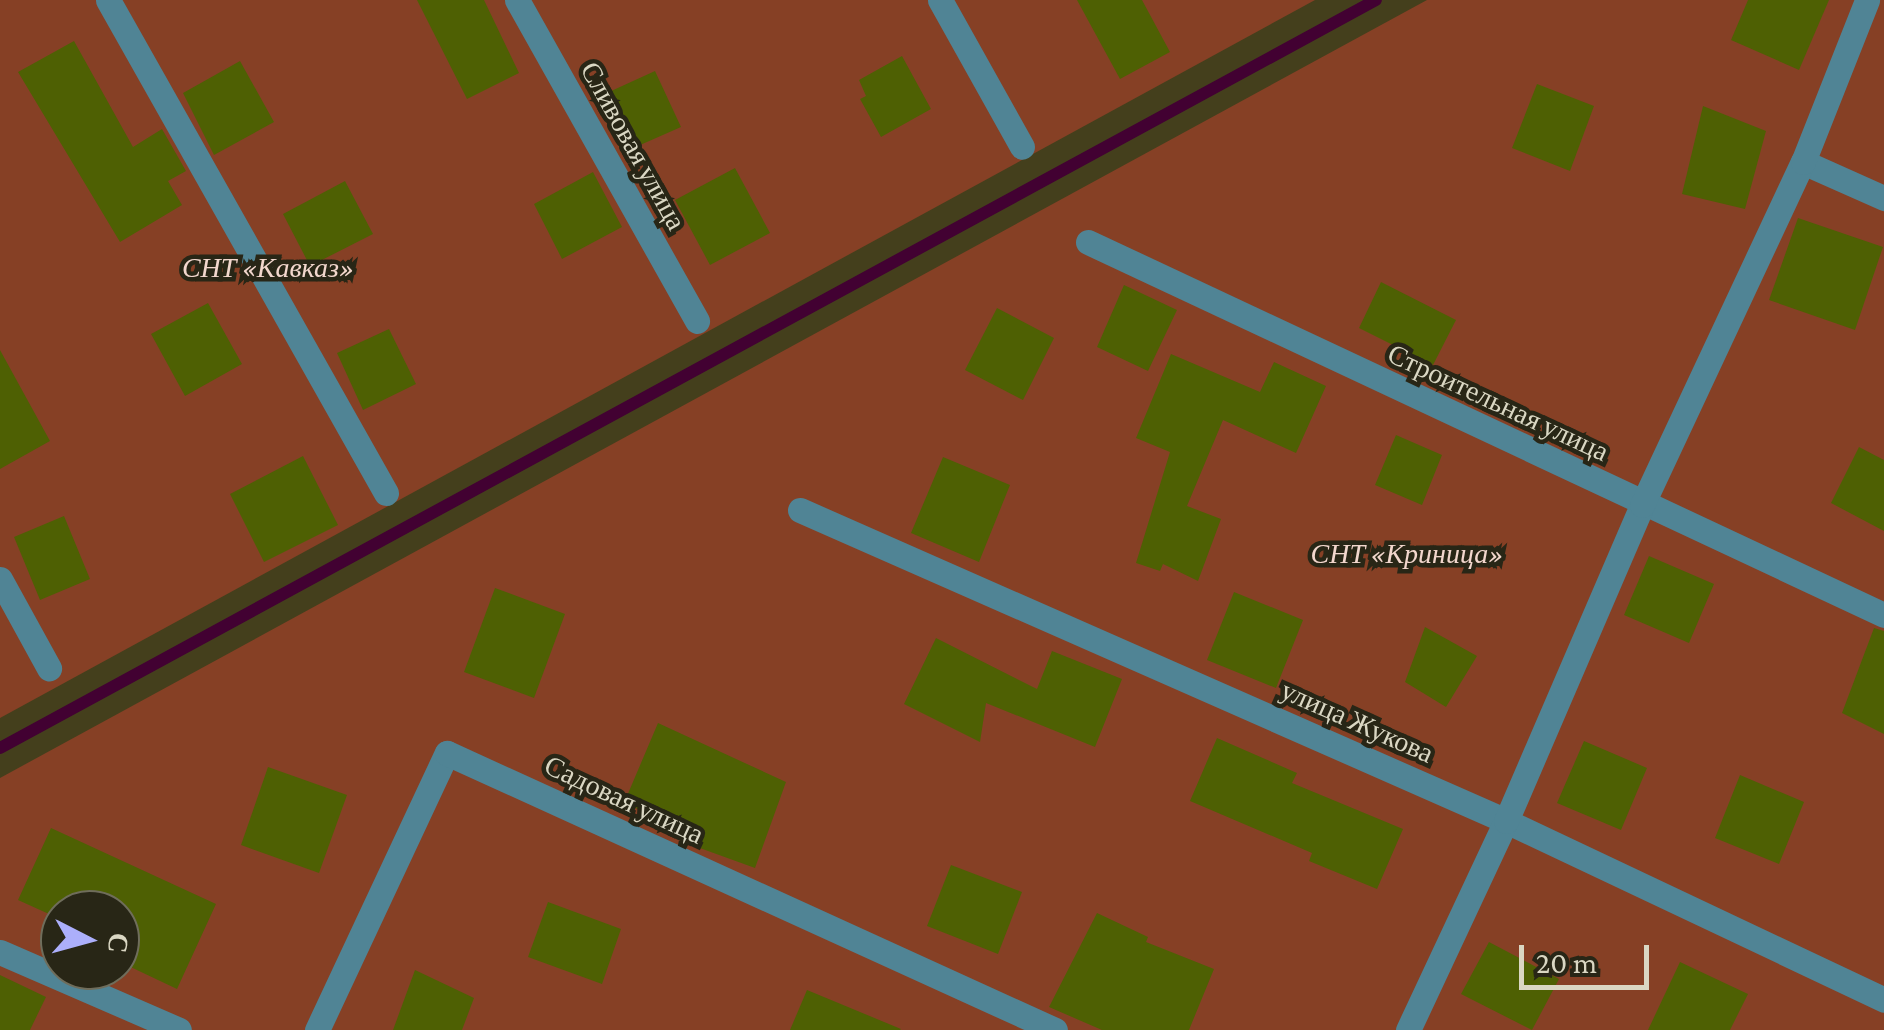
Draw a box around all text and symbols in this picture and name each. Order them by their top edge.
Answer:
street label: Сливовая улица [573,56,693,236]
park label: СНТ «Кавказ» [182,251,354,285]
street label: Строительная улица [1382,337,1614,469]
park label: СНТ «Криница» [1311,537,1503,571]
street label: улица Жукова [1275,673,1439,771]
street label: Садовая улица [539,748,709,852]
north arrow [40,890,140,990]
scale bar [1524,925,1654,987]
text: С [102,931,135,955]
text: 20 m [1536,946,1597,979]

